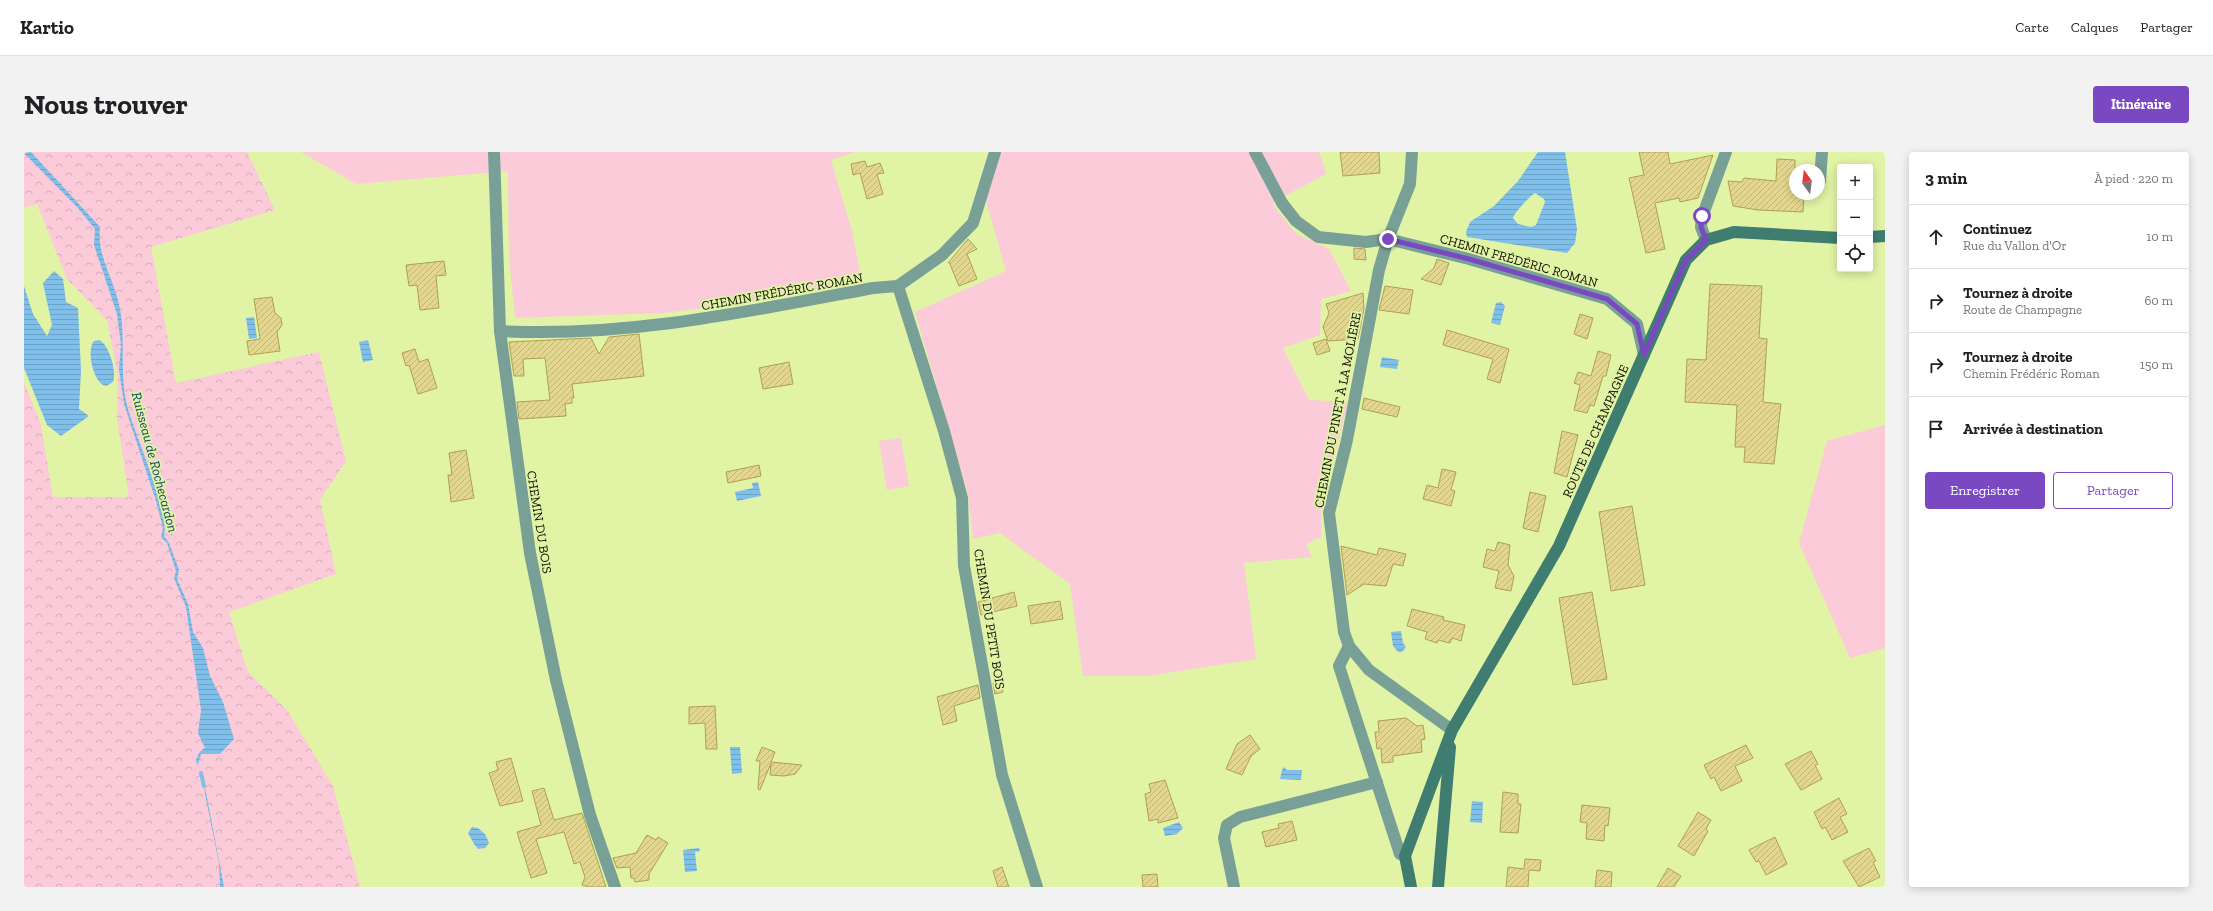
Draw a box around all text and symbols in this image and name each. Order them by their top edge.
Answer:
text: Kartio [20,16,74,39]
text: Carte [2015,19,2049,36]
text: Calques [2071,19,2118,36]
text: Partager [2140,19,2193,36]
button: Itinéraire [2093,86,2189,123]
text: Nous trouver [24,88,188,121]
north arrow [1789,164,1825,200]
map controls [1837,164,1873,272]
button: + [1837,164,1873,200]
text: 3 min [1925,168,1967,188]
text: À pied · 220 m [2094,171,2173,186]
button: − [1837,200,1873,236]
route start [1693,207,1711,225]
text: Continuez [1963,220,2032,238]
icon: ahead [1925,226,1947,248]
text: 10 m [2146,229,2173,244]
route end [1379,230,1397,248]
street label: CHEMIN FRÉDÉRIC ROMAN [1438,231,1600,290]
button: locate [1837,236,1873,272]
text: Rue du Vallon d'Or [1963,238,2067,253]
street label: CHEMIN FRÉDÉRIC ROMAN [700,270,864,313]
text: Tournez à droite [1963,284,2073,302]
icon: right [1925,290,1947,312]
text: 60 m [2144,293,2173,308]
text: Route de Champagne [1963,302,2082,317]
street label: CHEMIN DU PINET À LA MOLIÈRE [1311,311,1364,509]
text: Tournez à droite [1963,348,2073,366]
icon: right [1925,354,1947,376]
text: 150 m [2140,357,2173,372]
street label: ROUTE DE CHAMPAGNE [1559,362,1632,500]
text: Chemin Frédéric Roman [1963,366,2100,381]
water label: Ruisseau de Rochecardon [128,390,181,534]
icon: arrive [1925,418,1947,440]
text: Arrivée à destination [1963,420,2103,438]
street label: CHEMIN DU BOIS [524,470,555,575]
button: Enregistrer [1925,472,2045,509]
button: Partager [2053,472,2173,509]
street label: CHEMIN DU PETIT BOIS [971,548,1008,690]

